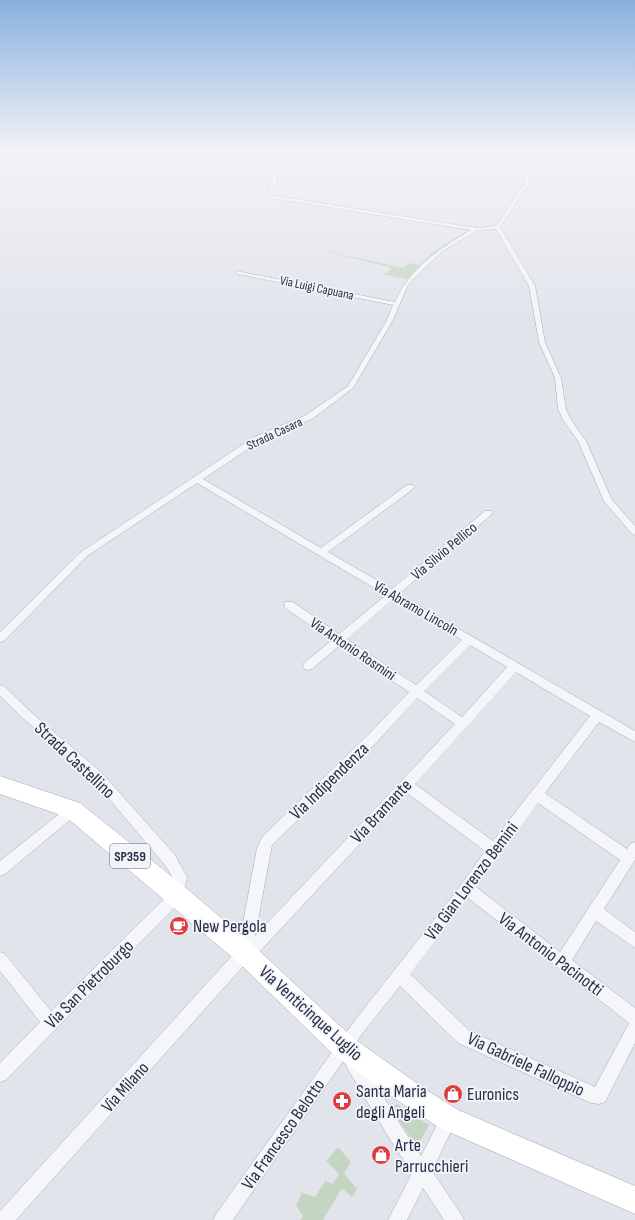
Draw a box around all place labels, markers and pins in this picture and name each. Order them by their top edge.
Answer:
cafe icon: New Pergola [168,915,190,937]
place label: New Pergola [193,916,267,937]
place label: Santa Maria degli Angeli [356,1081,427,1123]
shop icon: Euronics [442,1083,464,1105]
place label: Euronics [467,1084,519,1105]
pharmacy icon: Santa Maria degli Angeli [331,1090,353,1112]
place label: Arte Parrucchieri [394,1135,468,1177]
shop icon: Arte Parrucchieri [370,1144,392,1166]

